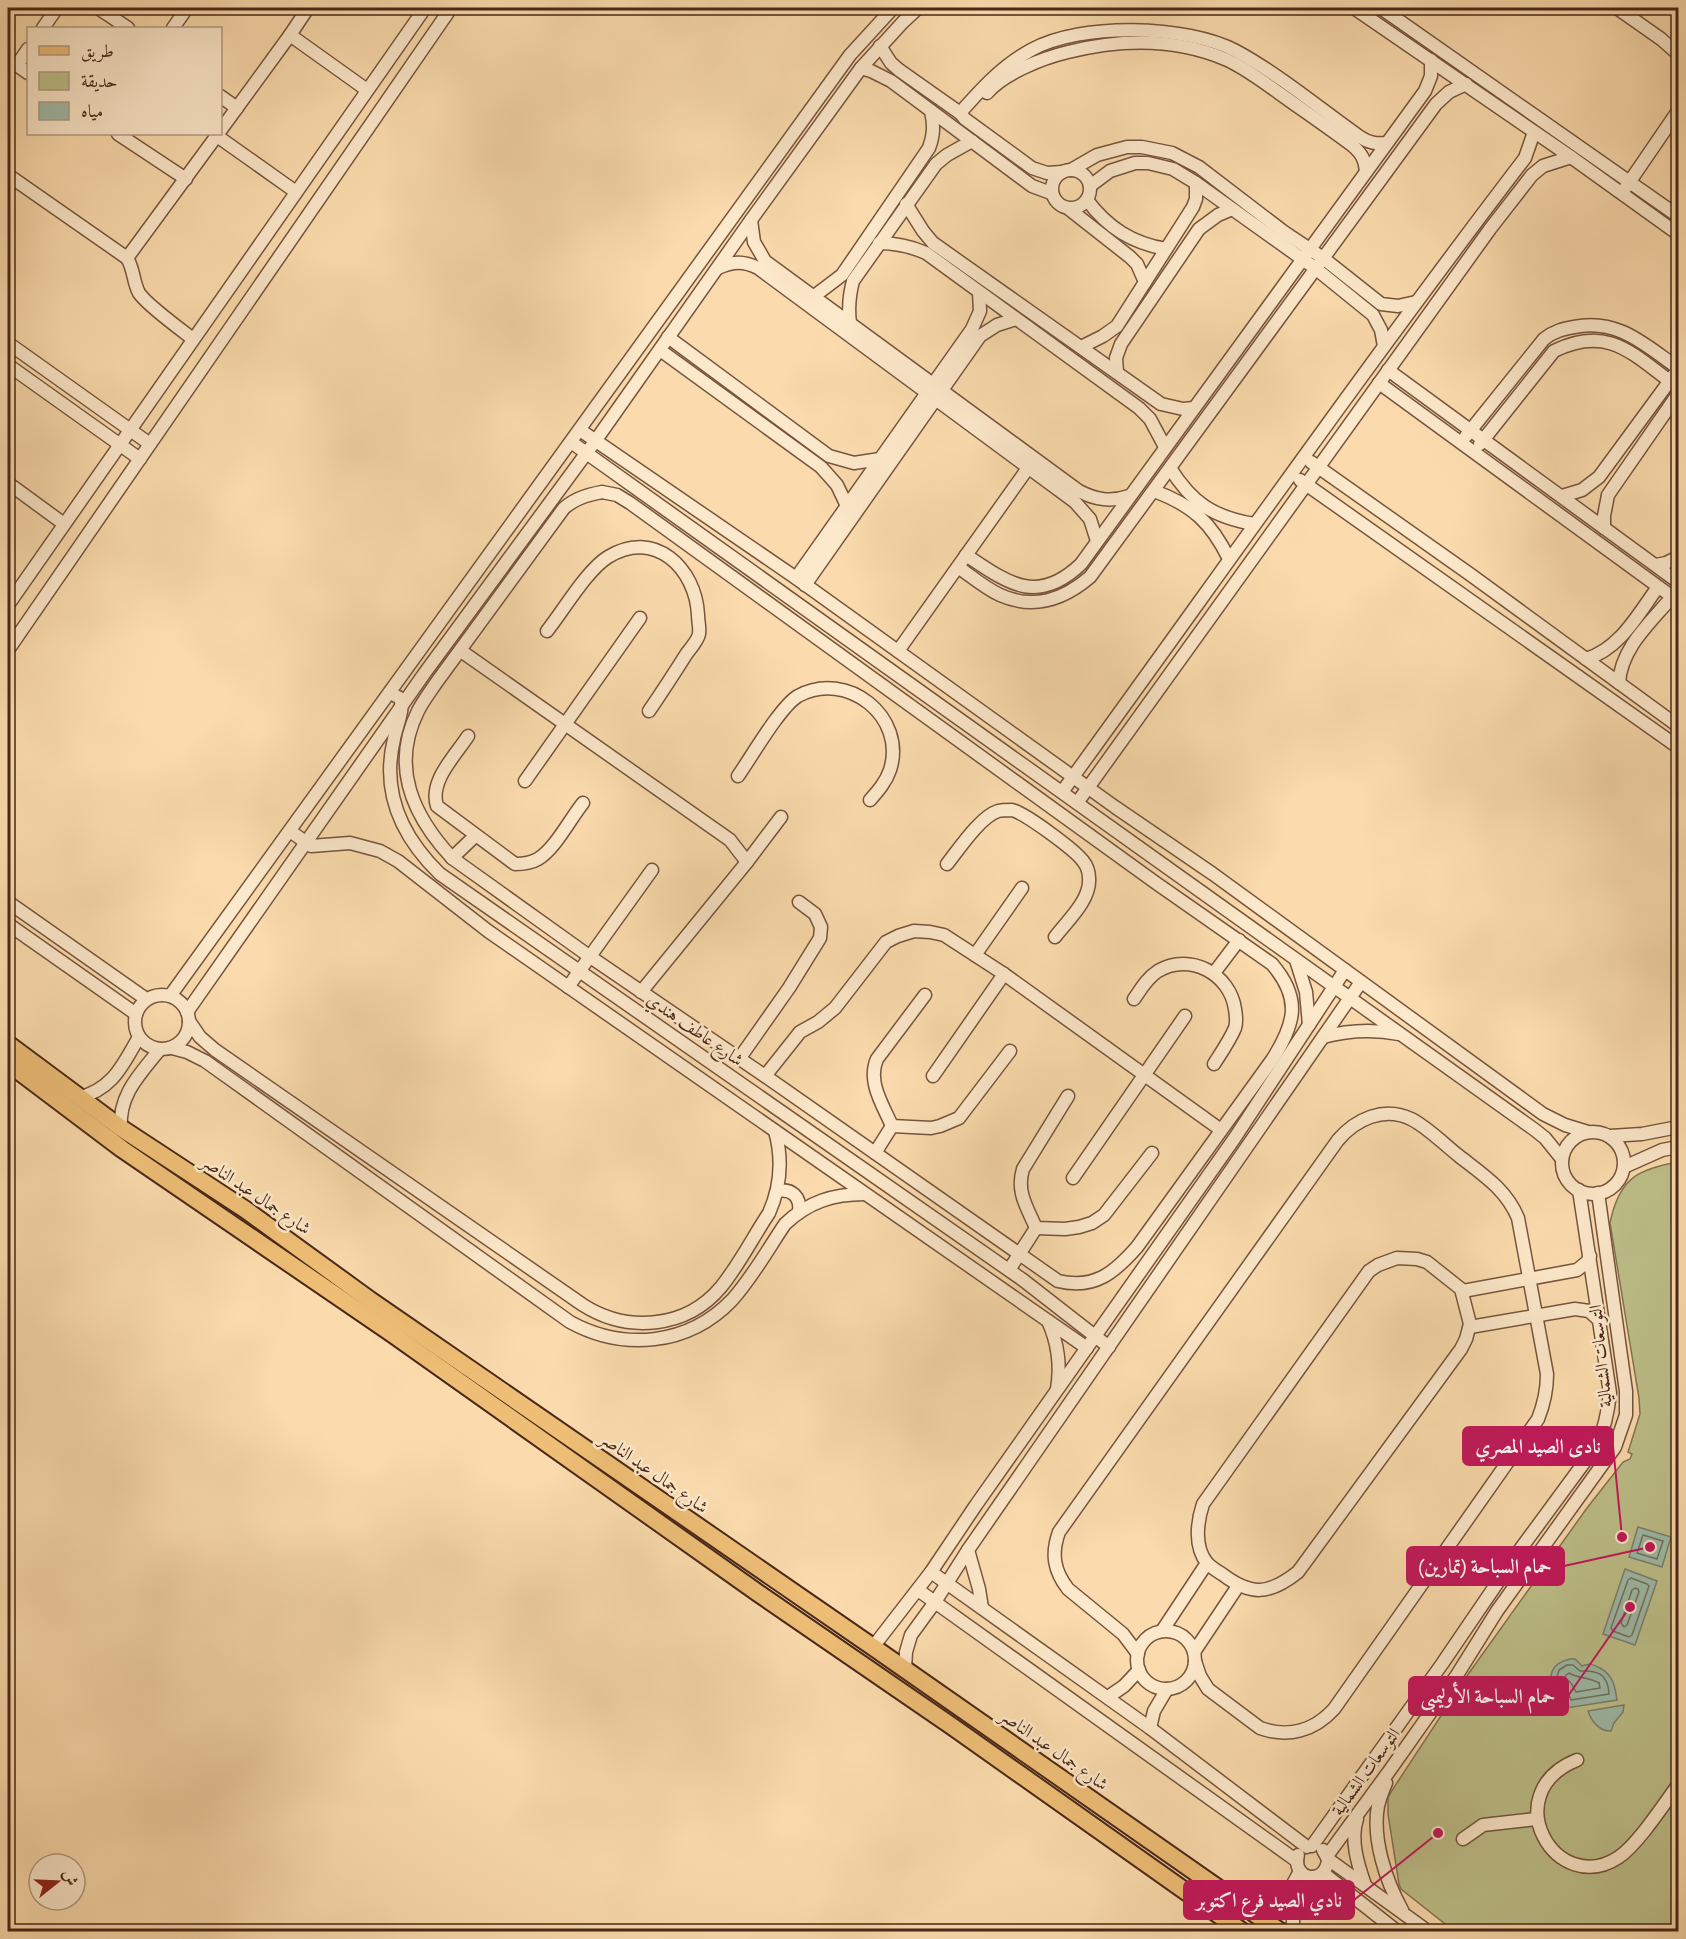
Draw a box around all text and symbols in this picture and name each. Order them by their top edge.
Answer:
legend [27,27,222,135]
text: طريق [81,40,114,63]
text: حديقة [81,70,117,93]
text: مياه [81,100,103,123]
street label: شارع عاطف هندي [640,988,748,1074]
street label: شارع جمال عبد الناصر [193,1149,315,1243]
street label: التوسعات الشمالية [1584,1303,1618,1408]
street label: شارع جمال عبد الناصر [592,1426,713,1521]
callout: نادى الصيد المصري [1463,1427,1613,1465]
text: نادى الصيد المصري [1475,1434,1601,1463]
callout: حمام السباحة (تمارين) [1407,1547,1564,1585]
text: حمام السباحة (تمارين) [1418,1554,1552,1584]
callout: حمام السباحة الأوليمبى [1409,1677,1568,1715]
text: حمام السباحة الأوليمبى [1421,1681,1555,1714]
street label: شارع جمال عبد الناصر [992,1703,1113,1798]
street label: التوسعات الشمالية [1326,1723,1406,1820]
north arrow [27,1852,87,1912]
text: ش [58,1867,82,1888]
callout: نادي الصيد فرع اكتوبر [1184,1881,1354,1919]
text: نادي الصيد فرع اكتوبر [1194,1888,1342,1917]

